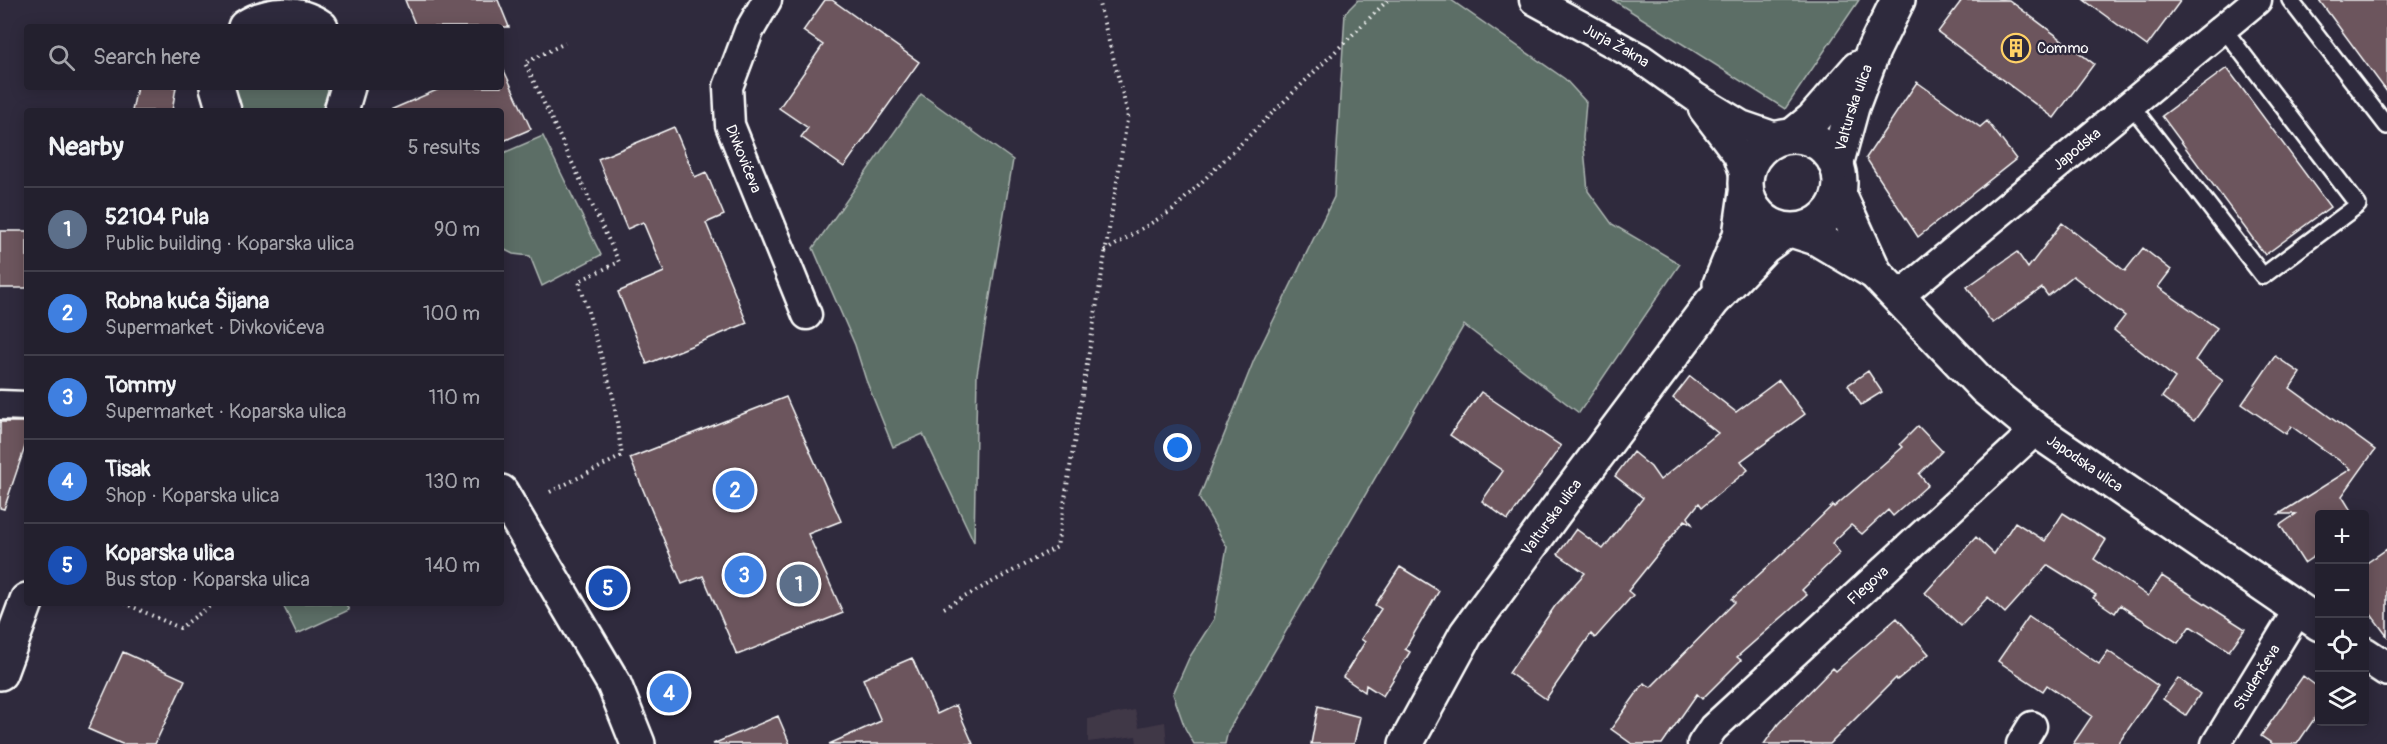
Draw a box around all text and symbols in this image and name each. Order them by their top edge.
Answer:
street label: Jurja Žakna [1580,20,1653,72]
search box [24,24,504,90]
building icon: Commo [2000,32,2032,64]
place label: Commo [2037,39,2089,58]
icon: search [45,41,78,74]
text: Search here [93,43,200,71]
street label: Valturska ulica [1831,62,1877,153]
street label: Divkovićeva [721,122,765,196]
street label: Japodska [2049,124,2105,175]
text: Nearby [48,131,124,163]
text: 5 results [408,135,480,160]
text: 52104 Pula [105,203,209,231]
text: 1 [64,217,71,242]
text: 90 m [434,217,480,242]
text: Public building · Koparska ulica [105,231,354,256]
text: Robna kuća Šijana [105,287,269,315]
text: 2 [62,301,73,326]
text: 100 m [423,301,480,326]
text: Supermarket · Divkovićeva [105,315,325,340]
text: Tommy [105,371,176,399]
text: 3 [62,385,73,410]
text: 110 m [429,385,480,410]
text: Supermarket · Koparska ulica [105,399,346,424]
street label: Japodska ulica [2043,431,2126,497]
your location [1163,433,1192,462]
text: Tisak [105,455,150,483]
pin: 2 [716,468,754,512]
text: 4 [62,469,73,494]
text: 130 m [425,469,480,494]
street label: Valturska ulica [1517,475,1586,559]
text: Shop · Koparska ulica [105,483,279,508]
map controls [2315,510,2369,726]
button: + [2315,510,2369,564]
text: Koparska ulica [105,539,234,567]
pin: 3 [724,552,764,598]
text: 5 [62,553,73,578]
text: 140 m [425,553,480,578]
pin: 1 [780,562,818,606]
street label: Flegova [1844,562,1893,609]
button: − [2315,564,2369,618]
pin: 5 [588,566,628,610]
text: Bus stop · Koparska ulica [105,567,310,592]
button: locate [2315,618,2369,672]
street label: Studenčeva [2230,641,2285,714]
pin: 4 [650,670,688,716]
button: layers [2315,672,2369,726]

